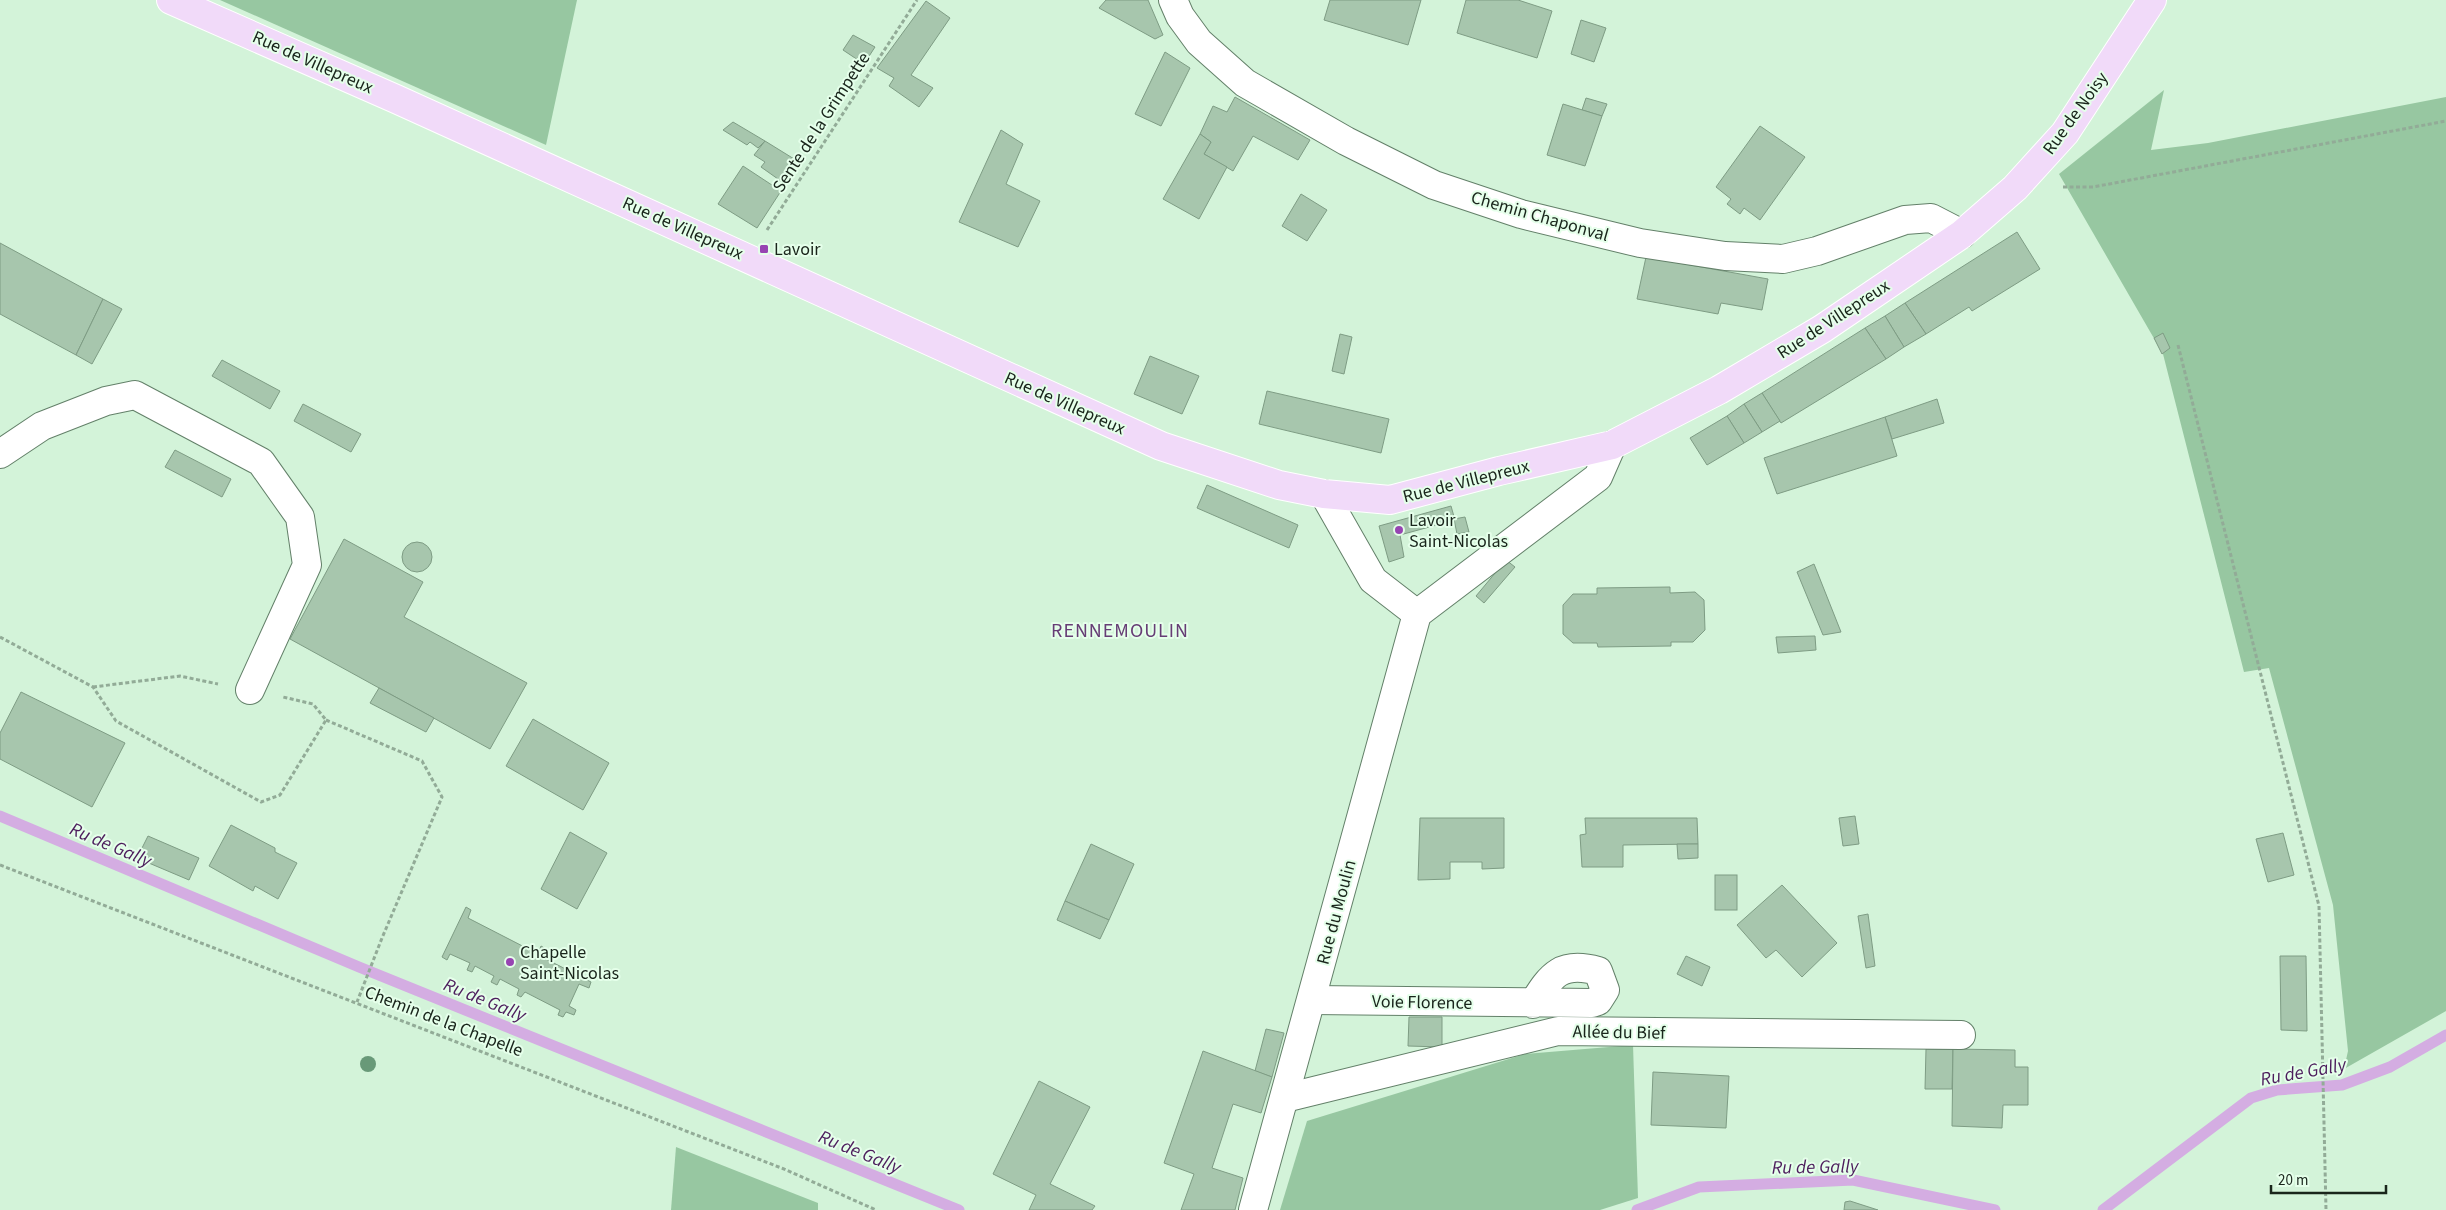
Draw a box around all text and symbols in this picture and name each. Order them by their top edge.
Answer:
street label: Rue de Villepreux [248,25,377,100]
street label: Sente de la Grimpette [767,47,876,197]
street label: Rue de Noisy [2037,66,2114,160]
street label: Chemin Chaponval [1468,185,1612,248]
street label: Rue de Villepreux [618,191,747,266]
place label: Lavoir [774,237,821,262]
marker: Lavoir [758,243,770,255]
street label: Rue de Villepreux [1772,274,1894,365]
street label: Rue de Villepreux [1000,366,1129,441]
street label: Rue de Villepreux [1400,454,1532,509]
place label: Lavoir Saint-Nicolas [1409,508,1508,554]
marker: Lavoir Saint-Nicolas [1393,524,1405,536]
district label: RENNEMOULIN [1051,617,1189,645]
water label: Ru de Gally [65,816,157,875]
street label: Rue du Moulin [1311,857,1362,967]
place label: Chapelle Saint-Nicolas [520,940,619,986]
marker: Chapelle Saint-Nicolas [504,956,516,968]
water label: Ru de Gally [439,972,531,1030]
street label: Chemin de la Chapelle [361,980,527,1063]
street label: Voie Florence [1372,989,1473,1016]
street label: Allée du Bief [1572,1019,1666,1046]
water label: Ru de Gally [2258,1051,2350,1093]
water label: Ru de Gally [814,1124,906,1182]
water label: Ru de Gally [1771,1153,1860,1182]
scale bar [2271,1162,2386,1194]
text: 20 m [2278,1170,2308,1191]

